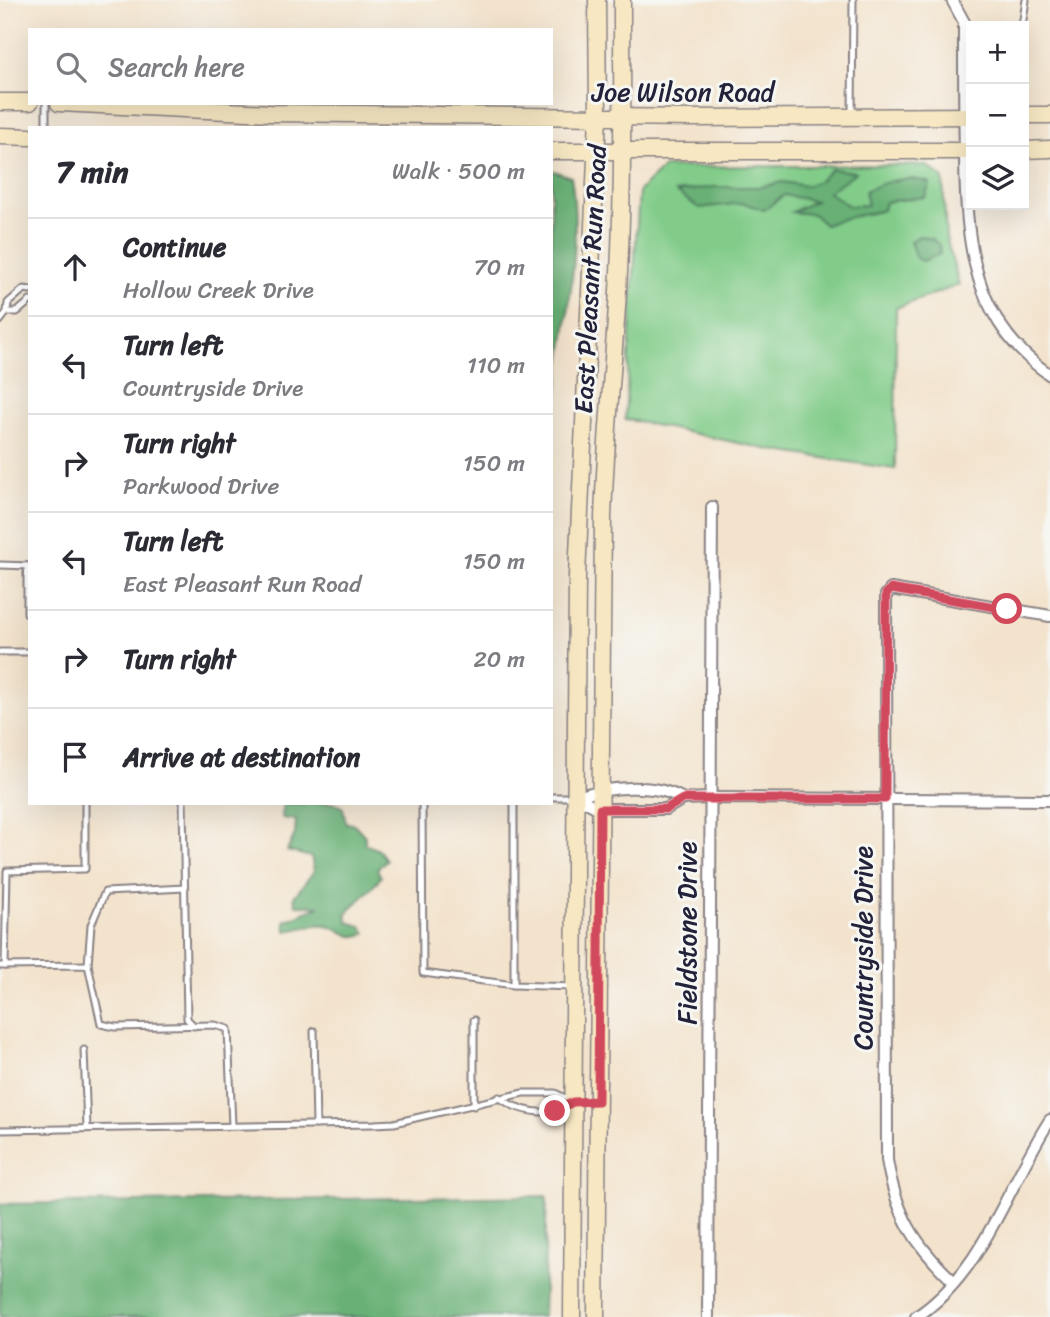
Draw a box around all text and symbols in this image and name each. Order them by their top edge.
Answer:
map controls [966,21,1029,210]
button: + [966,21,1029,84]
search box [28,28,553,105]
text: Search here [108,44,245,90]
icon: search [52,48,90,86]
street label: Joe Wilson Road [591,69,776,115]
button: − [966,84,1029,147]
street label: East Pleasant Run Road [560,141,620,415]
text: 7 min [56,145,128,199]
button: layers [966,147,1029,210]
text: Walk · 500 m [392,151,525,192]
text: Continue [123,224,226,270]
text: 70 m [474,247,525,288]
icon: ahead [56,248,94,286]
text: Hollow Creek Drive [123,270,314,311]
text: Turn left [123,322,223,368]
text: 110 m [467,345,525,386]
icon: left [56,346,94,384]
text: Countryside Drive [123,368,303,409]
text: Turn right [123,420,236,466]
text: 150 m [463,443,525,484]
icon: right [56,444,94,482]
text: Parkwood Drive [123,466,279,507]
text: Turn left [123,518,223,564]
text: 150 m [463,541,525,582]
icon: left [56,542,94,580]
text: East Pleasant Run Road [123,564,361,605]
route start [991,593,1022,624]
text: Turn right [123,636,236,682]
text: 20 m [474,639,525,680]
icon: right [56,640,94,678]
text: Arrive at destination [123,734,360,780]
icon: arrive [56,738,94,776]
street label: Fieldstone Drive [664,841,710,1024]
street label: Countryside Drive [840,846,886,1050]
route end [539,1095,570,1126]

